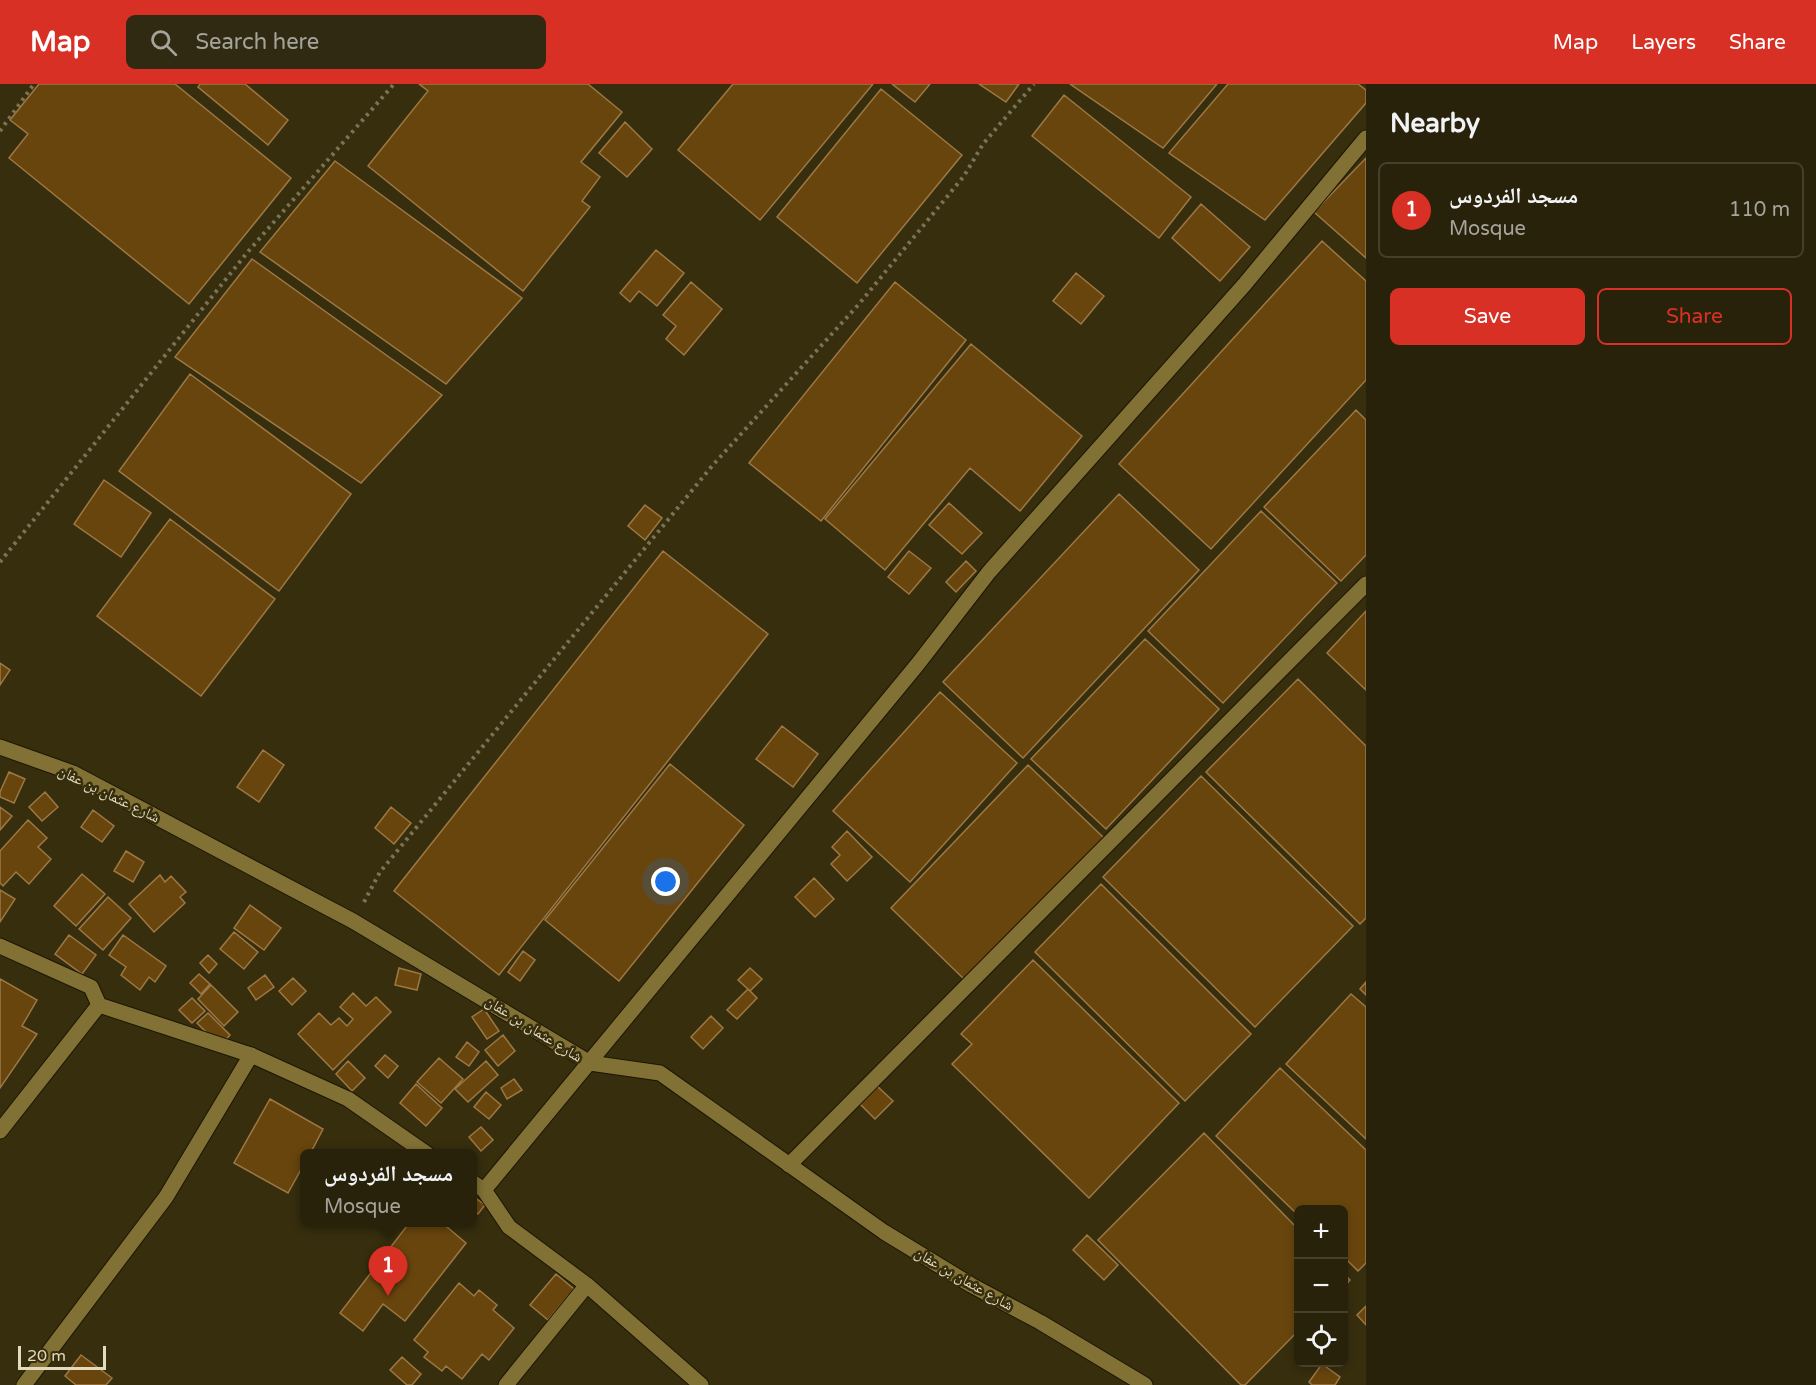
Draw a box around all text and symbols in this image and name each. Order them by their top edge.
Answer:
search box [126,15,546,69]
text: Map [30,25,90,59]
icon: search [147,26,180,59]
text: Search here [195,29,319,55]
text: Map [1553,30,1598,55]
text: Layers [1631,30,1696,55]
text: Share [1729,30,1786,55]
text: Nearby [1390,108,1480,139]
text: مسجد الفردوس [1449,183,1578,209]
text: 1 [1405,198,1418,222]
text: 110 m [1729,198,1790,222]
text: Mosque [1449,217,1526,241]
button: Save [1390,288,1585,345]
button: Share [1597,288,1792,345]
street label: شارع عثمان بن عفان [55,762,163,827]
your location [651,867,680,896]
street label: شارع عثمان بن عفان [482,992,586,1067]
popup [300,1149,477,1227]
text: مسجد الفردوس [324,1161,453,1187]
text: Mosque [324,1195,401,1219]
map controls [1294,1205,1348,1367]
button: + [1294,1205,1348,1259]
street label: شارع عثمان بن عفان [911,1243,1017,1315]
pin: 1 [368,1246,408,1296]
button: − [1294,1259,1348,1313]
button: locate [1294,1313,1348,1367]
scale bar [18,1343,106,1370]
text: 20 m [27,1346,66,1366]

